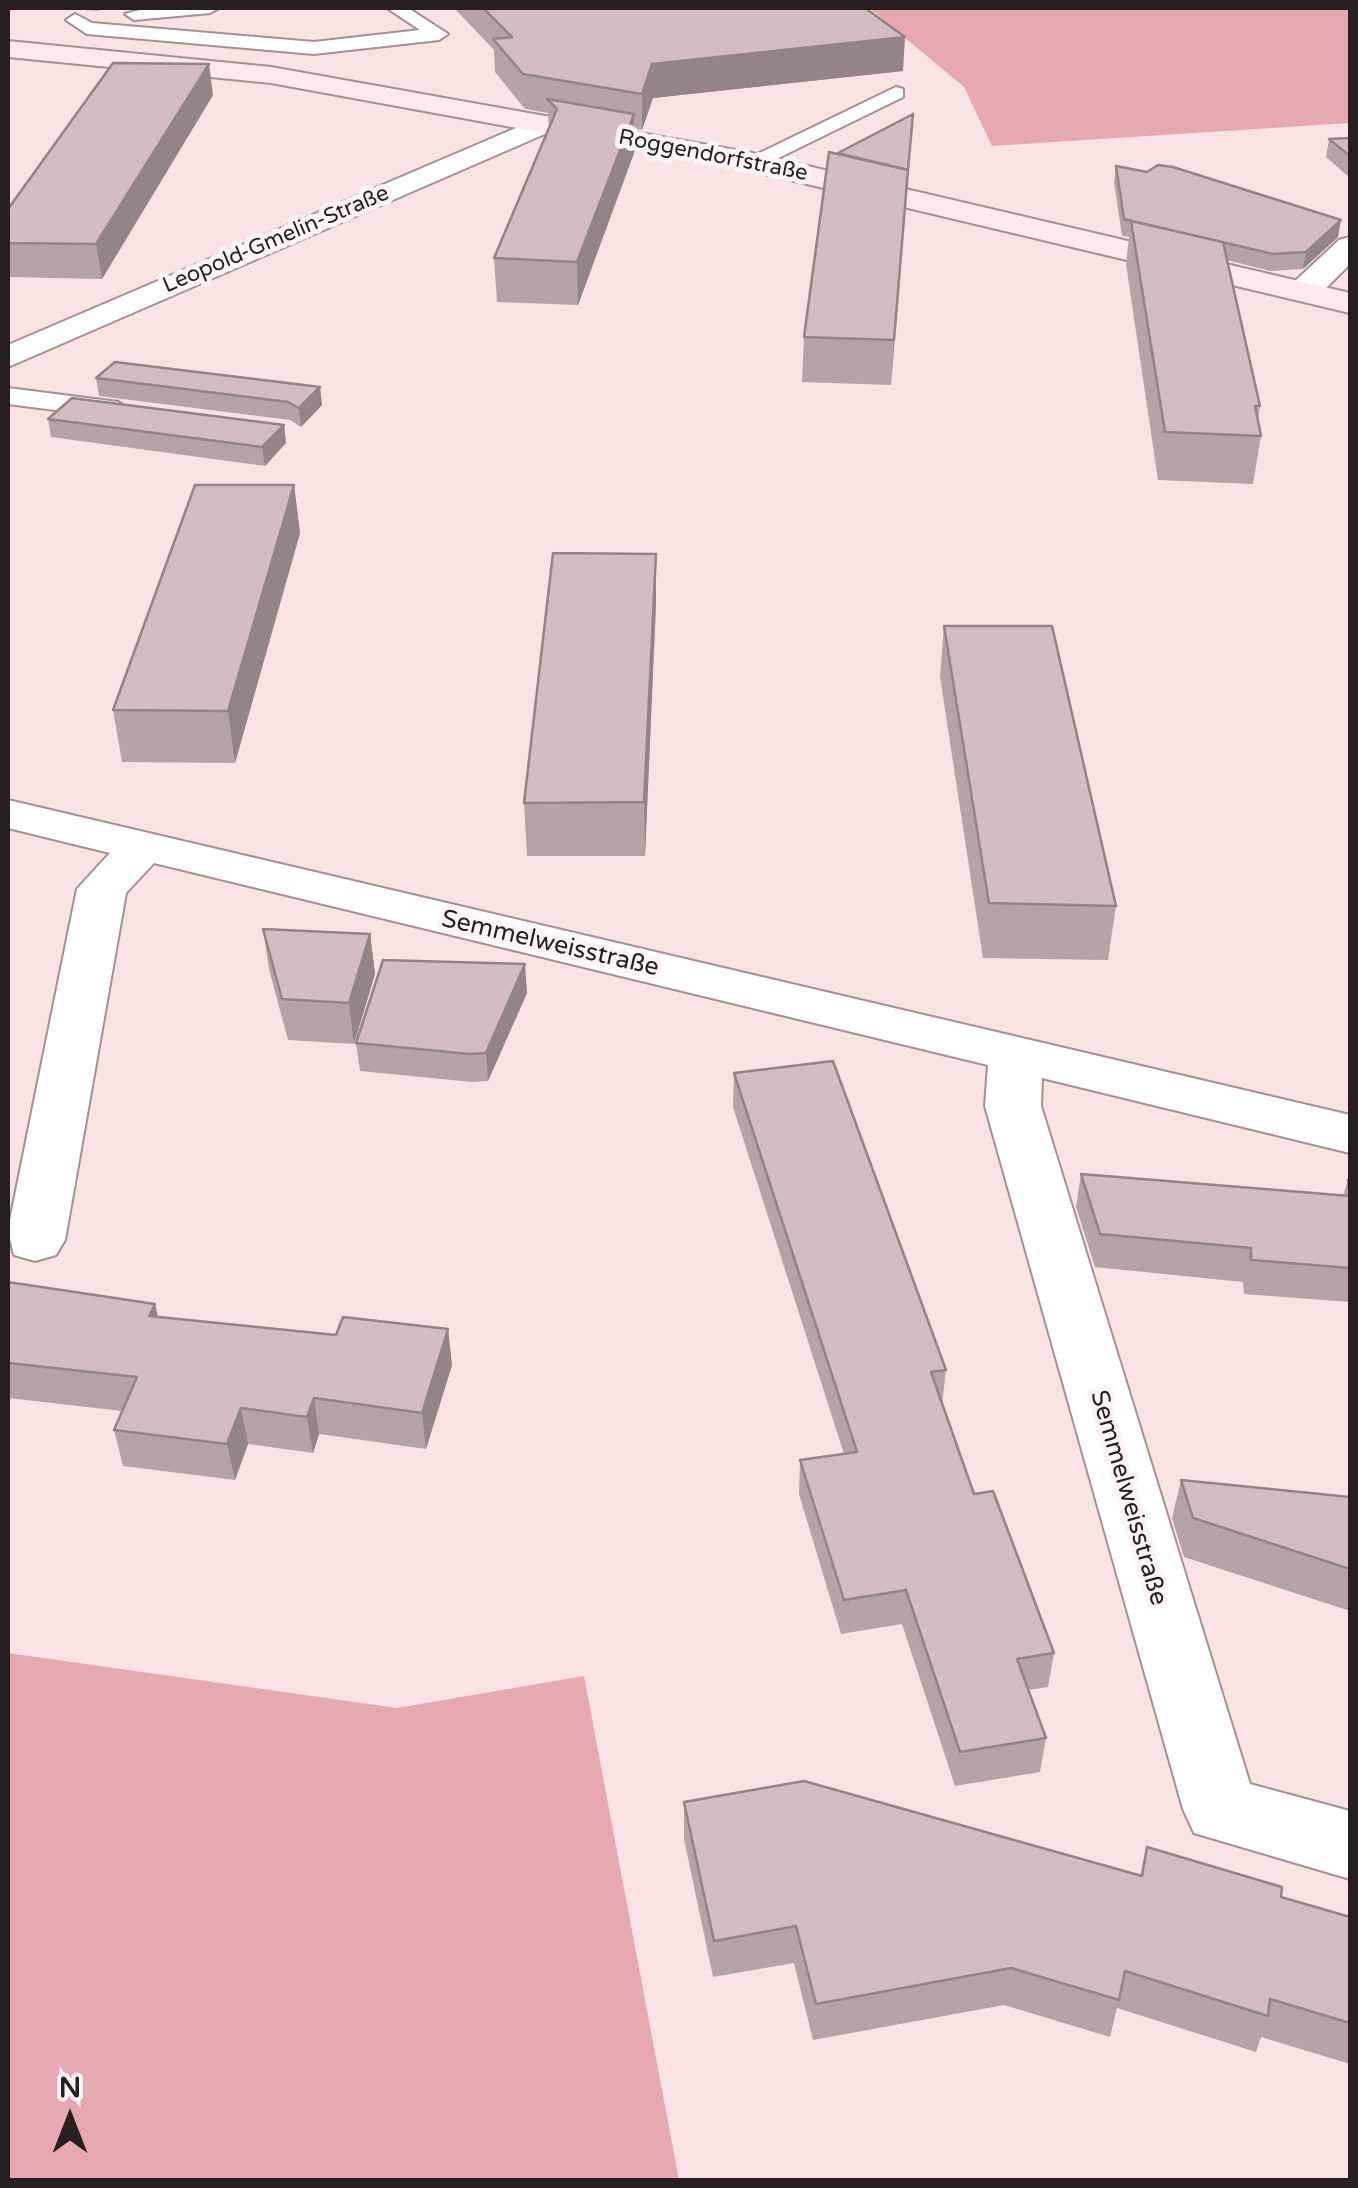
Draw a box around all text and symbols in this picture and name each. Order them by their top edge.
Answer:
street label: Roggendorfstraße [616,125,810,187]
street label: Leopold-Gmelin-Straße [159,180,393,300]
street label: Semmelweisstraße [438,904,662,984]
street label: Semmelweisstraße [1083,1387,1173,1609]
north arrow [20,2068,120,2168]
text: N [59,2071,81,2105]

